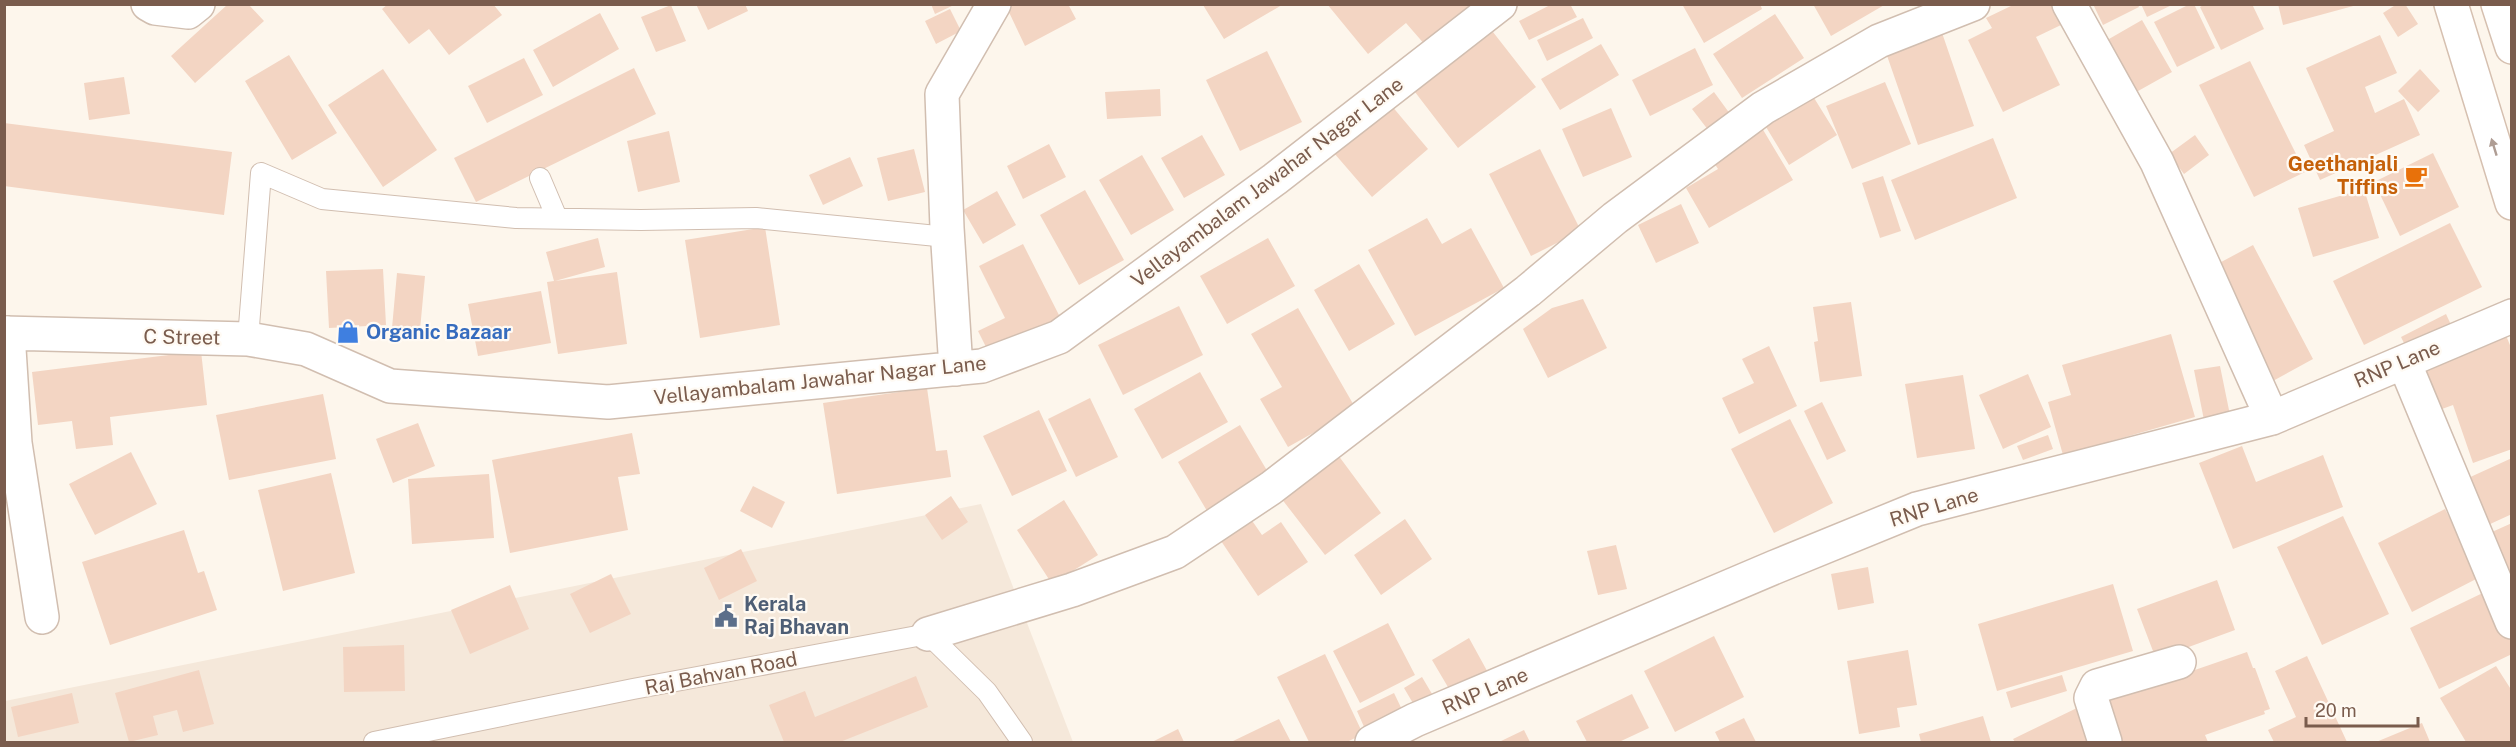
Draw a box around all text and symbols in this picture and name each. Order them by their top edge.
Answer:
street label: Vellayambalam Jawahar Nagar Lane [1126,72,1408,292]
one-way arrow [2489,138,2498,156]
place label: Geethanjali Tiffins [2288,152,2398,199]
cafe icon: Geethanjali Tiffins [2403,163,2429,189]
shop icon: Organic Bazaar [335,319,361,345]
place label: Organic Bazaar [366,320,511,344]
street label: C Street [143,324,221,350]
street label: RNP Lane [2350,335,2444,393]
street label: Vellayambalam Jawahar Nagar Lane [652,351,988,409]
street label: RNP Lane [1887,482,1981,532]
place label: Kerala Raj Bhavan [744,592,849,639]
public building icon: Kerala Raj Bhavan [713,603,739,629]
street label: Raj Bahvan Road [643,646,799,700]
street label: RNP Lane [1438,662,1532,720]
scale bar [2306,690,2418,728]
text: 20 m [2315,700,2357,721]

